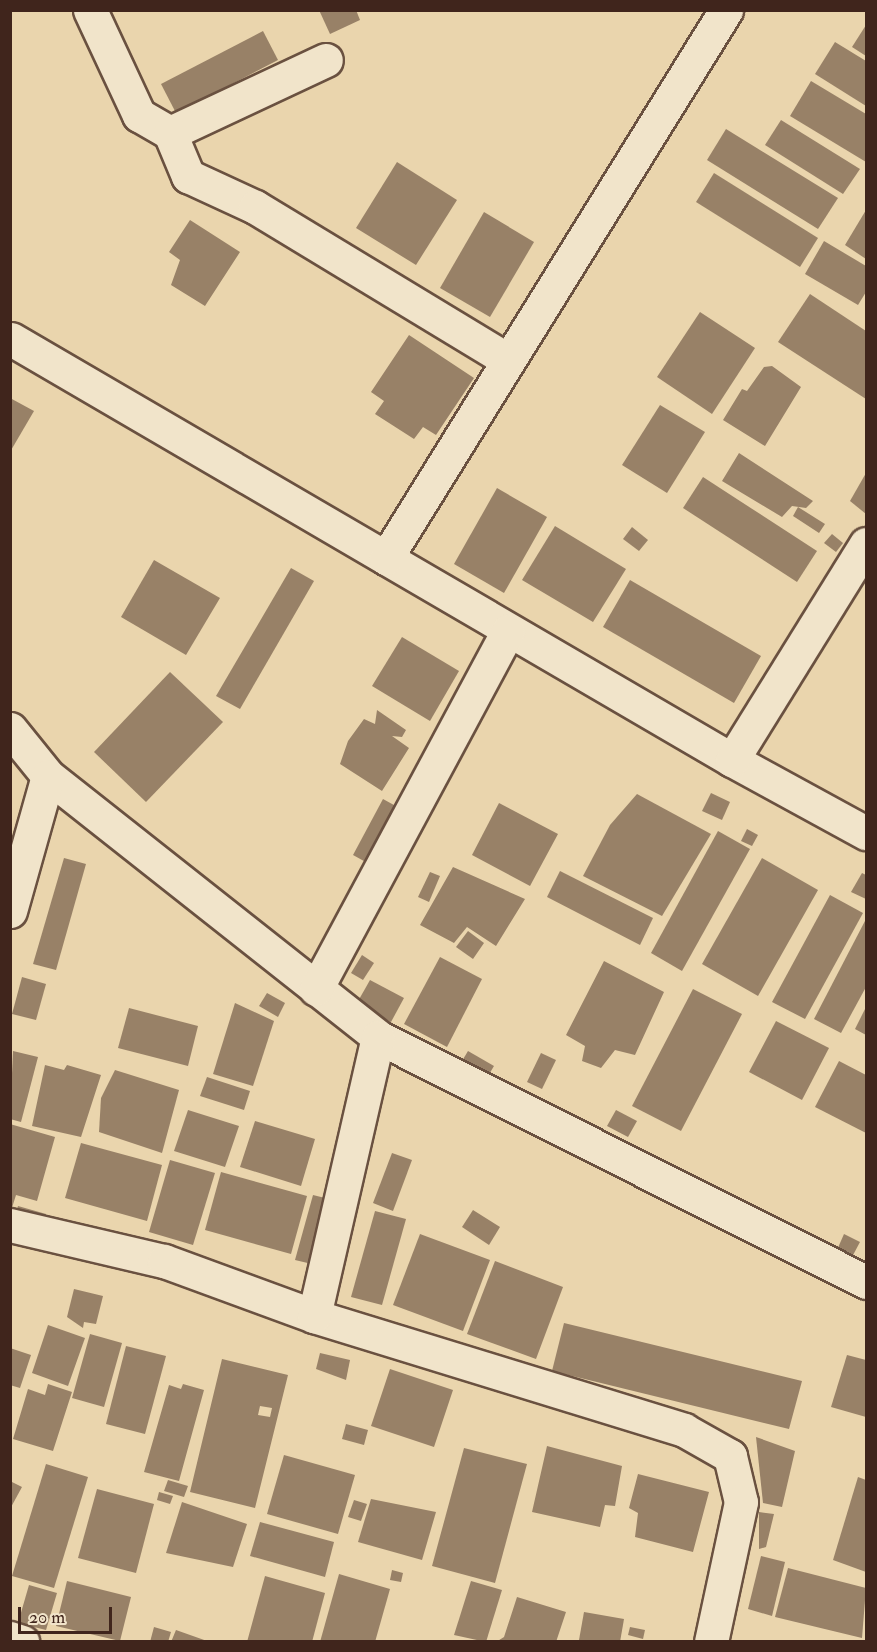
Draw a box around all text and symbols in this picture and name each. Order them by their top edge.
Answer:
scale bar [21,1595,116,1633]
text: 20 m [29,1606,65,1629]

